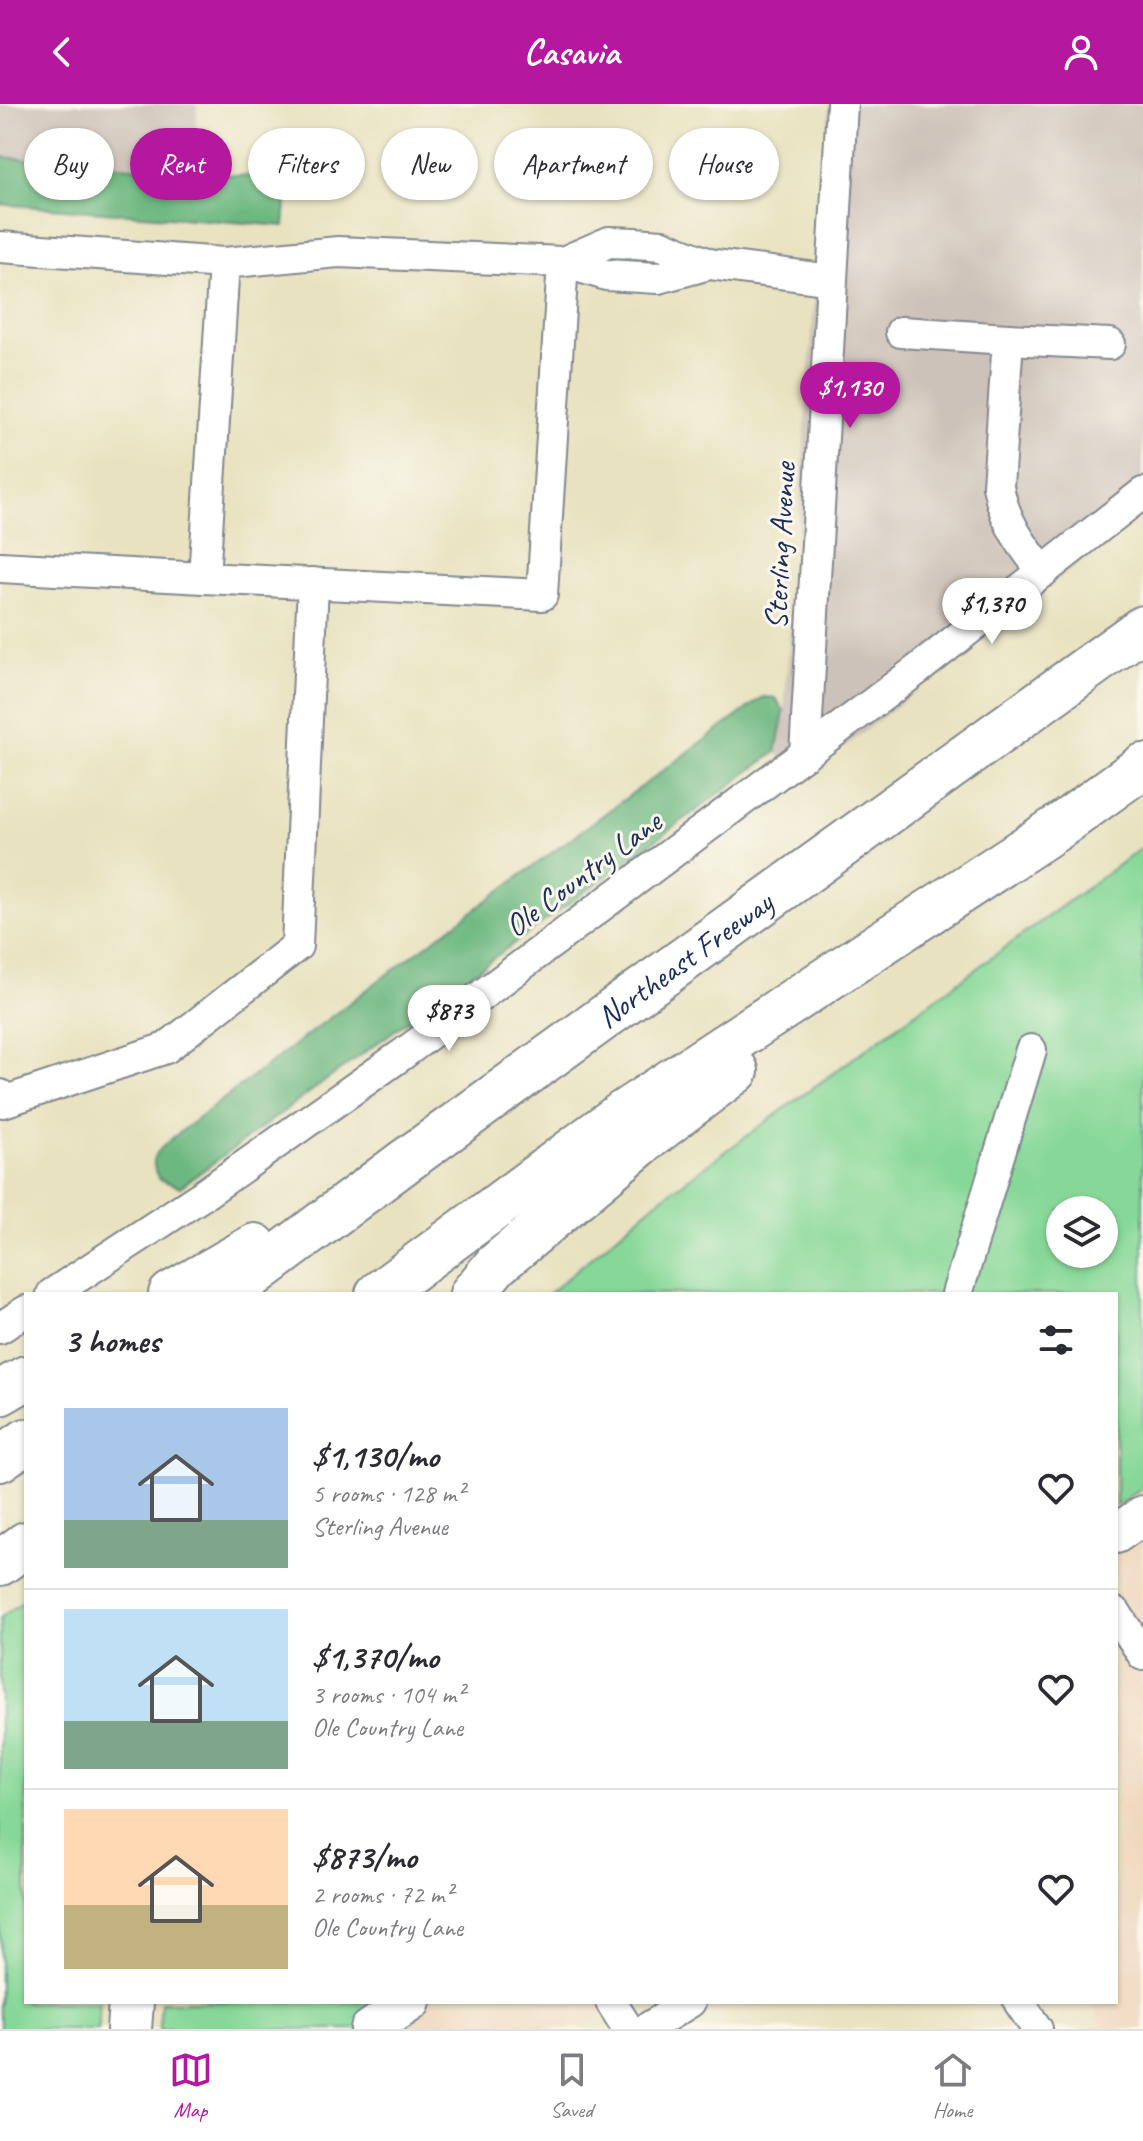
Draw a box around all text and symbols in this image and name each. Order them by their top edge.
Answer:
text: Casavia [524,29,619,75]
icon: back [40,30,84,74]
icon: person [1059,30,1103,74]
chip: Buy [24,128,114,200]
chip: Rent [130,128,232,200]
chip: Filters [248,128,365,200]
chip: New [381,128,478,200]
chip: Apartment [494,128,653,200]
chip: House [669,128,779,200]
pin: $1,130 [785,362,915,430]
text: $1,130 [818,371,882,404]
street label: Sterling Avenue [755,459,805,630]
pin: $1,370 [927,578,1057,646]
text: $1,370 [960,587,1024,620]
street label: Ole Country Lane [496,800,672,946]
street label: Northeast Freeway [588,881,782,1037]
pin: $873 [402,985,496,1053]
text: $873 [426,994,472,1027]
map controls [1046,1196,1118,1268]
button: layers [1046,1196,1118,1268]
icon: filters [1034,1318,1078,1362]
text: 3 homes [64,1319,160,1362]
text: $1,130/mo [312,1434,439,1477]
icon: home [128,1440,224,1536]
icon: heart [1034,1466,1078,1510]
text: 5 rooms · 128 m² [312,1477,464,1510]
text: Sterling Avenue [312,1510,448,1543]
text: $1,370/mo [312,1635,439,1678]
icon: home [128,1641,224,1737]
icon: heart [1034,1667,1078,1711]
text: 3 rooms · 104 m² [312,1678,464,1711]
text: Ole Country Lane [312,1711,463,1744]
text: $873/mo [312,1835,417,1878]
icon: home [128,1841,224,1937]
icon: heart [1034,1867,1078,1911]
text: 2 rooms · 72 m² [312,1878,453,1911]
text: Ole Country Lane [312,1911,463,1944]
tab: Map [169,2048,213,2124]
tab: Saved [550,2048,594,2124]
tab: Home [931,2048,975,2124]

